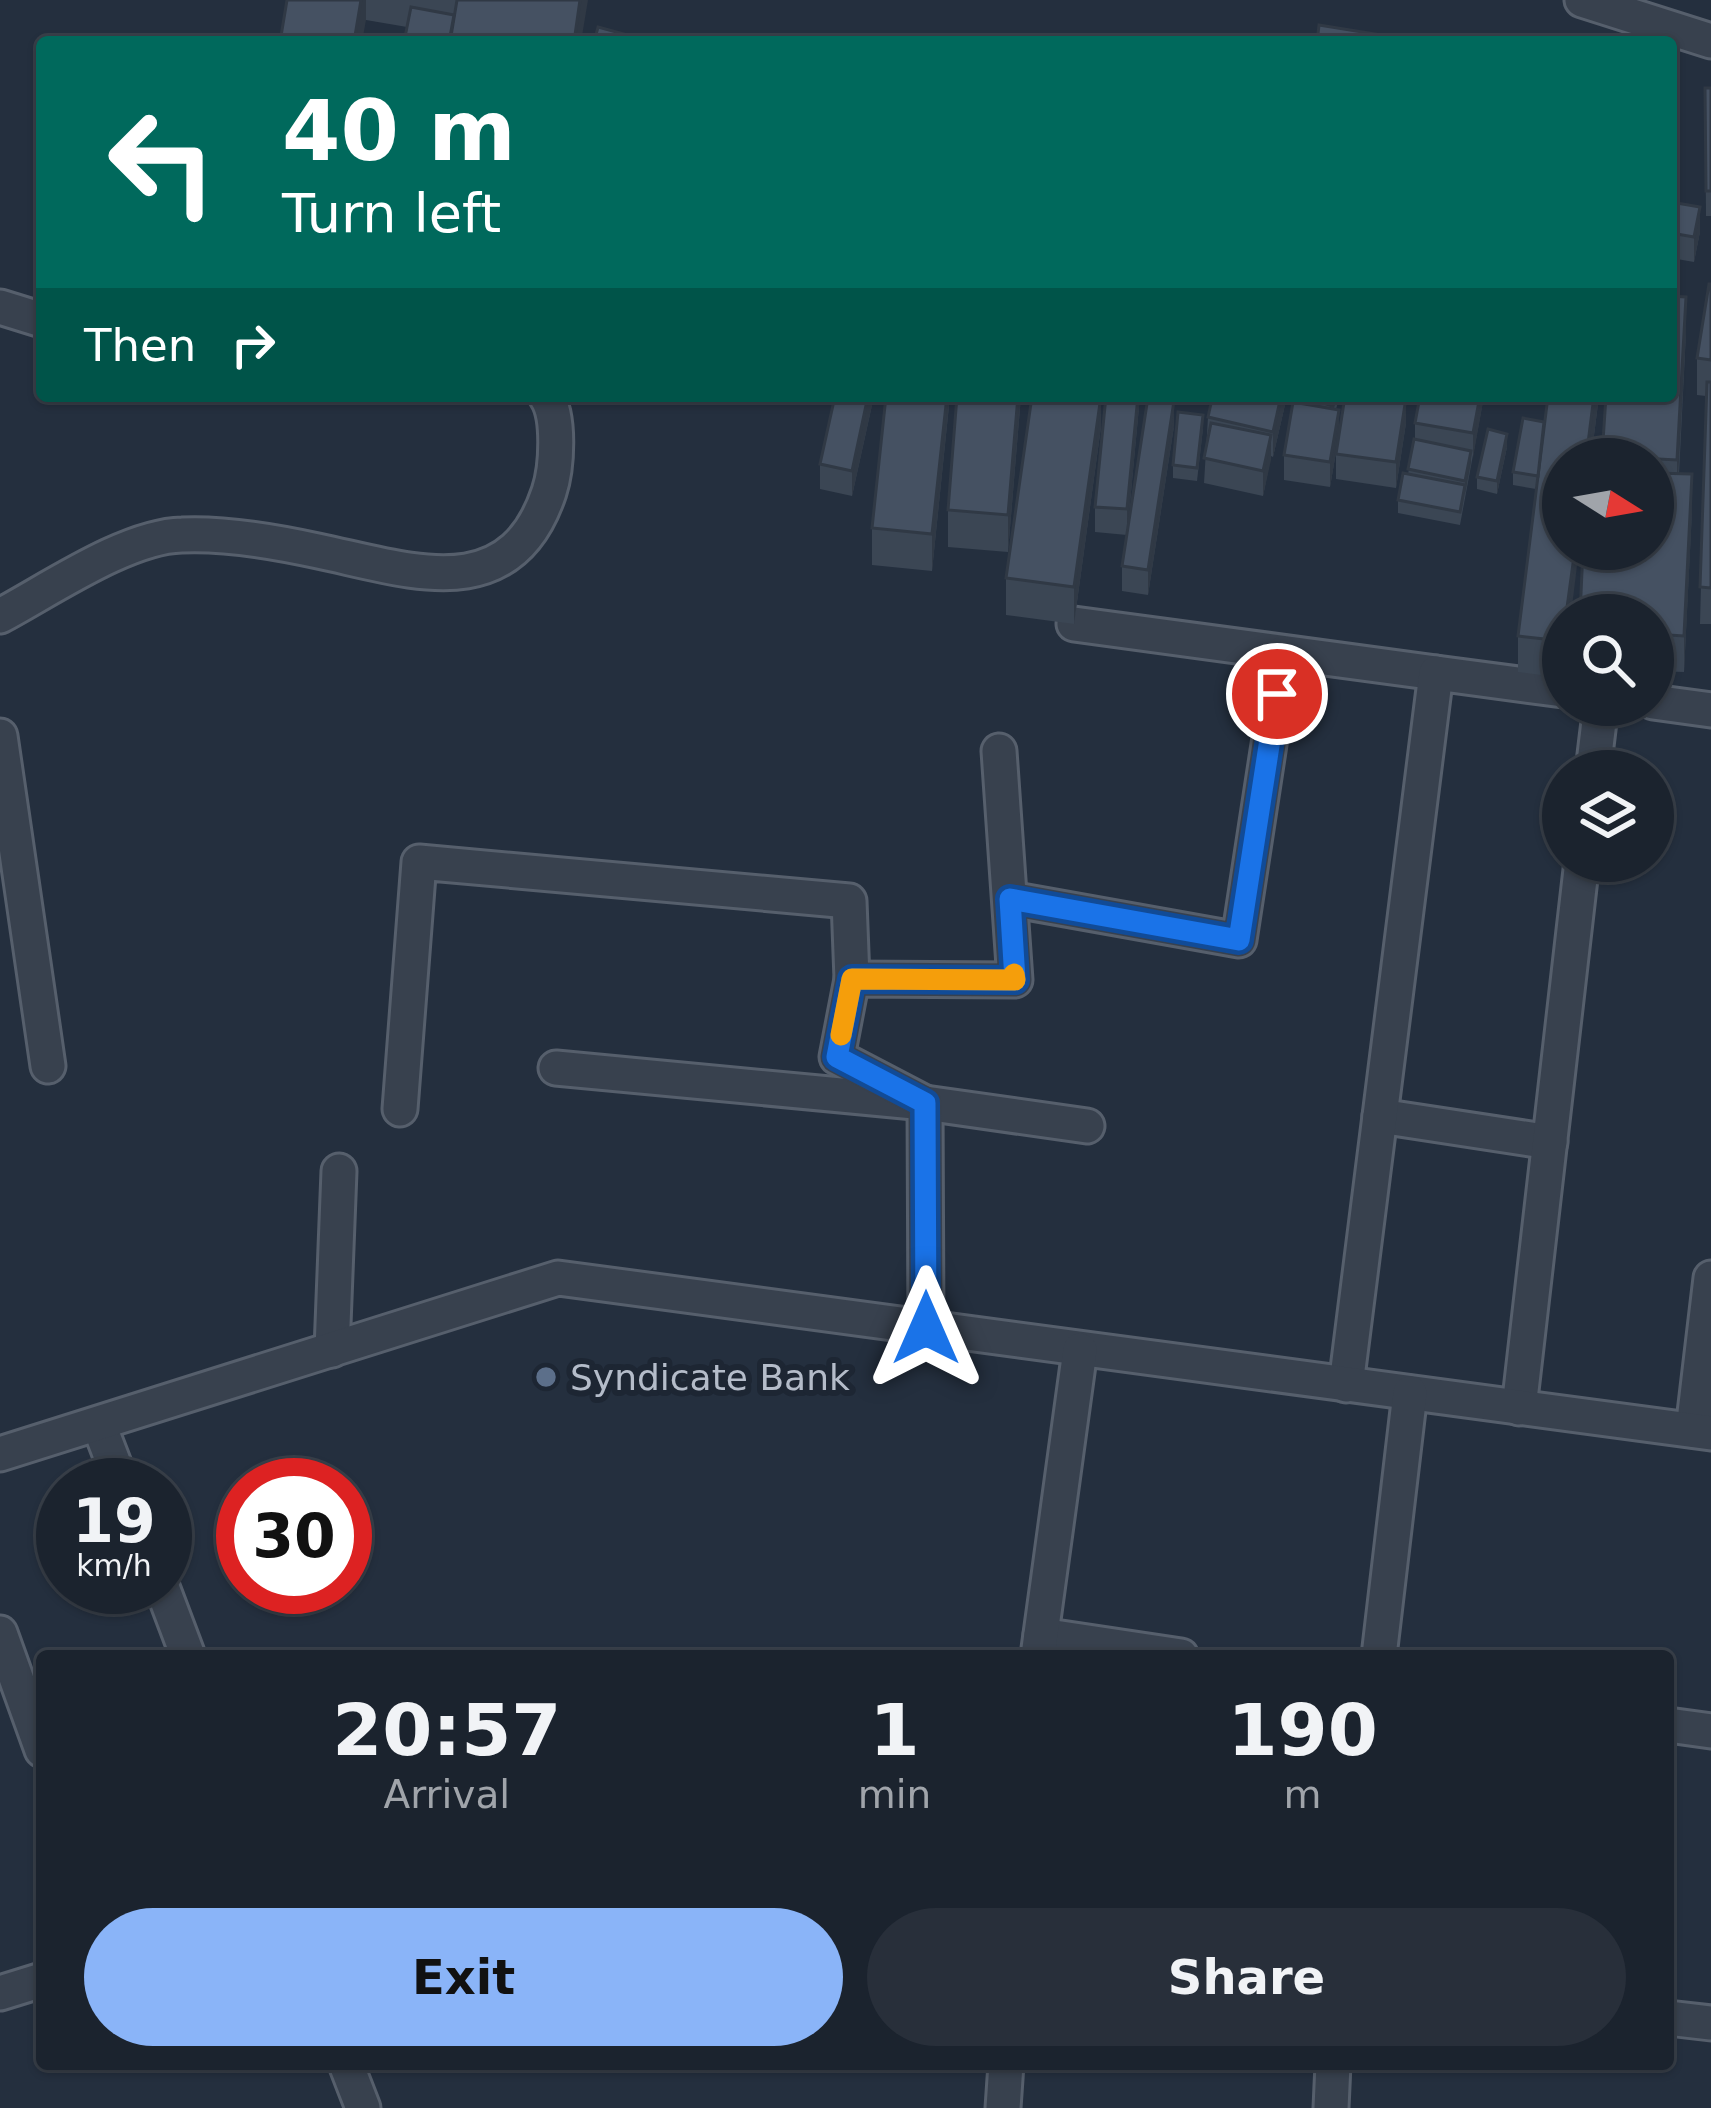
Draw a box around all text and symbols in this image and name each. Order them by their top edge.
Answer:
text: 40 m [282,82,516,180]
icon: left [84,84,240,240]
text: Turn left [282,182,501,245]
icon: right [220,312,286,378]
text: Then [84,319,196,372]
north arrow [1542,438,1674,570]
map controls [1542,438,1674,882]
button: search [1542,594,1674,726]
pin [1226,643,1328,745]
icon: arrive [1244,661,1310,727]
button: layers [1542,750,1674,882]
position arrow [863,1265,989,1391]
place label: Syndicate Bank [570,1357,850,1398]
marker: Syndicate Bank [533,1364,559,1390]
speed limit sign: 30 [216,1458,372,1614]
text: 19 [72,1486,156,1556]
text: km/h [76,1548,152,1583]
text: 20:57 [332,1688,561,1772]
text: 1 [869,1688,919,1772]
text: 190 [1227,1688,1378,1772]
text: Arrival [383,1772,510,1817]
text: min [858,1772,931,1817]
text: m [1284,1772,1322,1817]
button: Exit [84,1908,843,2046]
button: Share [867,1908,1626,2046]

